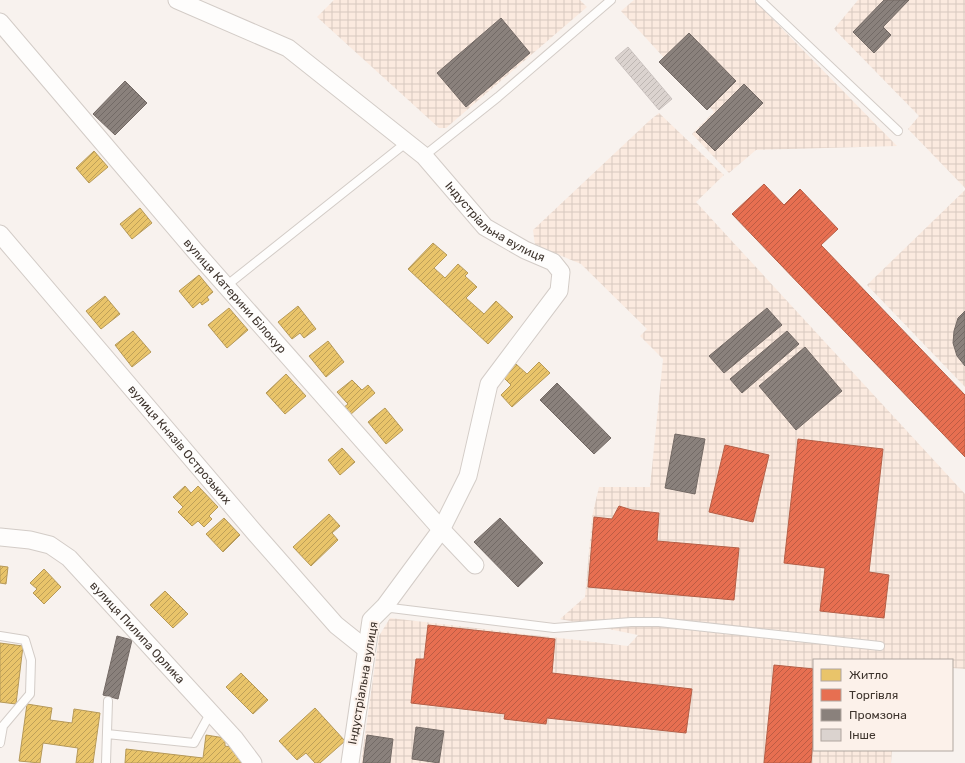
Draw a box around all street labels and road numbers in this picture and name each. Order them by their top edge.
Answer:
street label: Індустріальна вулиця [442,179,547,265]
street label: вулиця Катерини Білокур [181,236,289,356]
street label: вулиця Князів Острозьких [125,382,235,507]
street label: вулиця Пилипа Орлика [87,579,188,687]
street label: Індустріальна вулиця [345,620,381,746]

